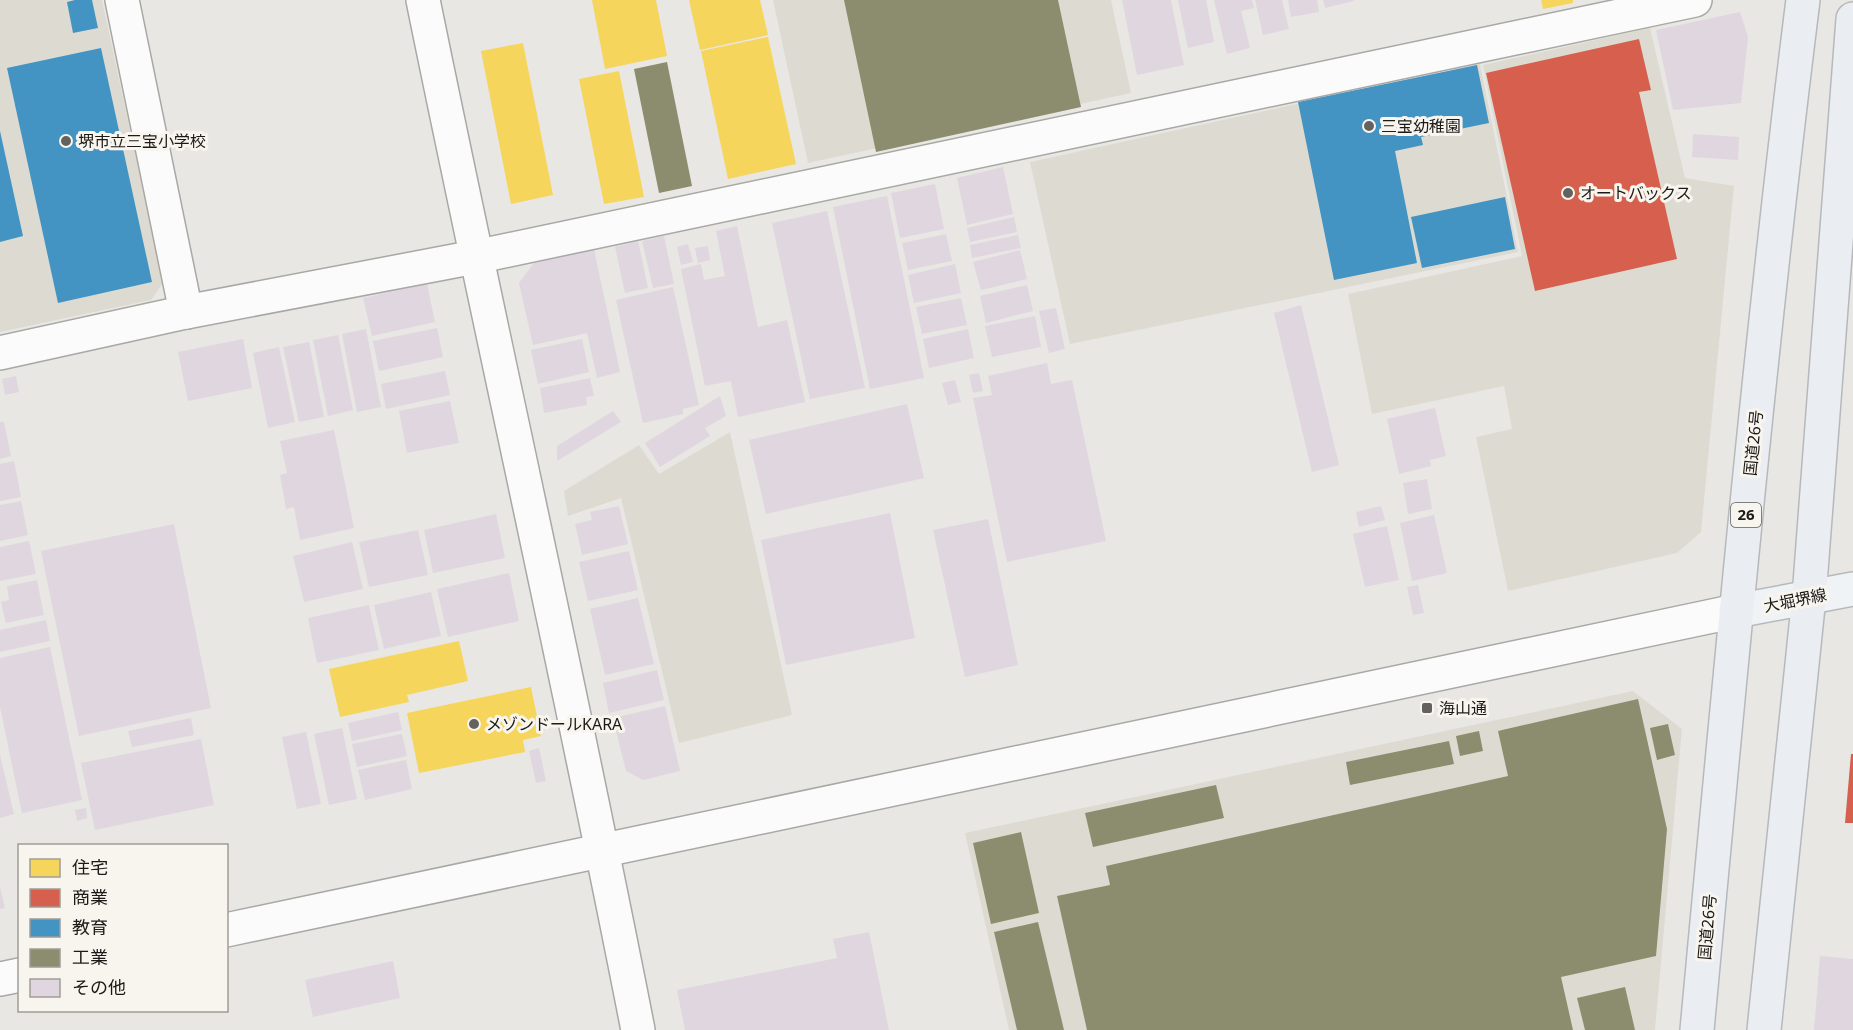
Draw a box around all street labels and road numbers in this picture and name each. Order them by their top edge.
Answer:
street label: 国道26号 [1739,409,1767,477]
road number: 26 [1731,503,1761,527]
street label: 大堀堺線 [1761,583,1829,617]
street label: 国道26号 [1693,893,1721,961]

